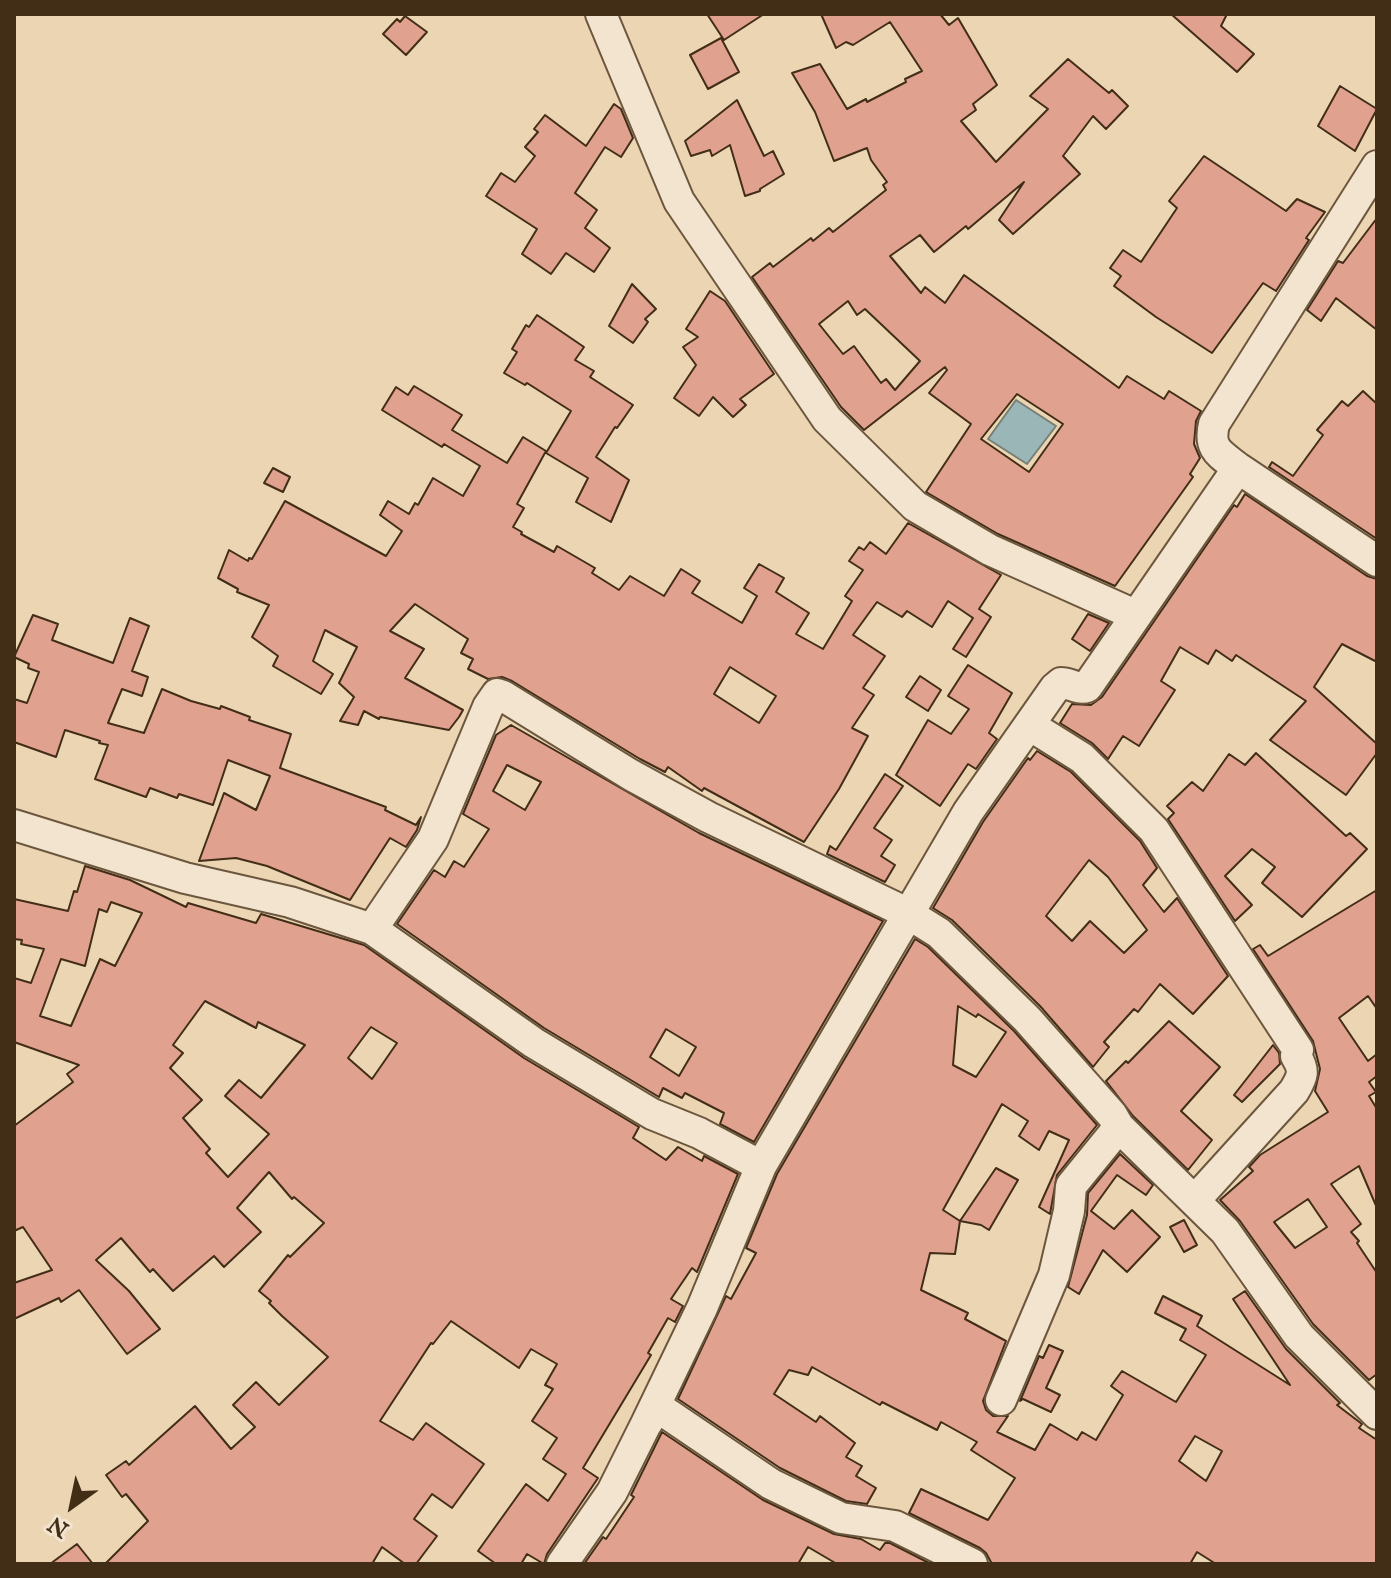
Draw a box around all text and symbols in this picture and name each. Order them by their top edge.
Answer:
north arrow [32,1466,112,1546]
text: N [43,1509,75,1543]

